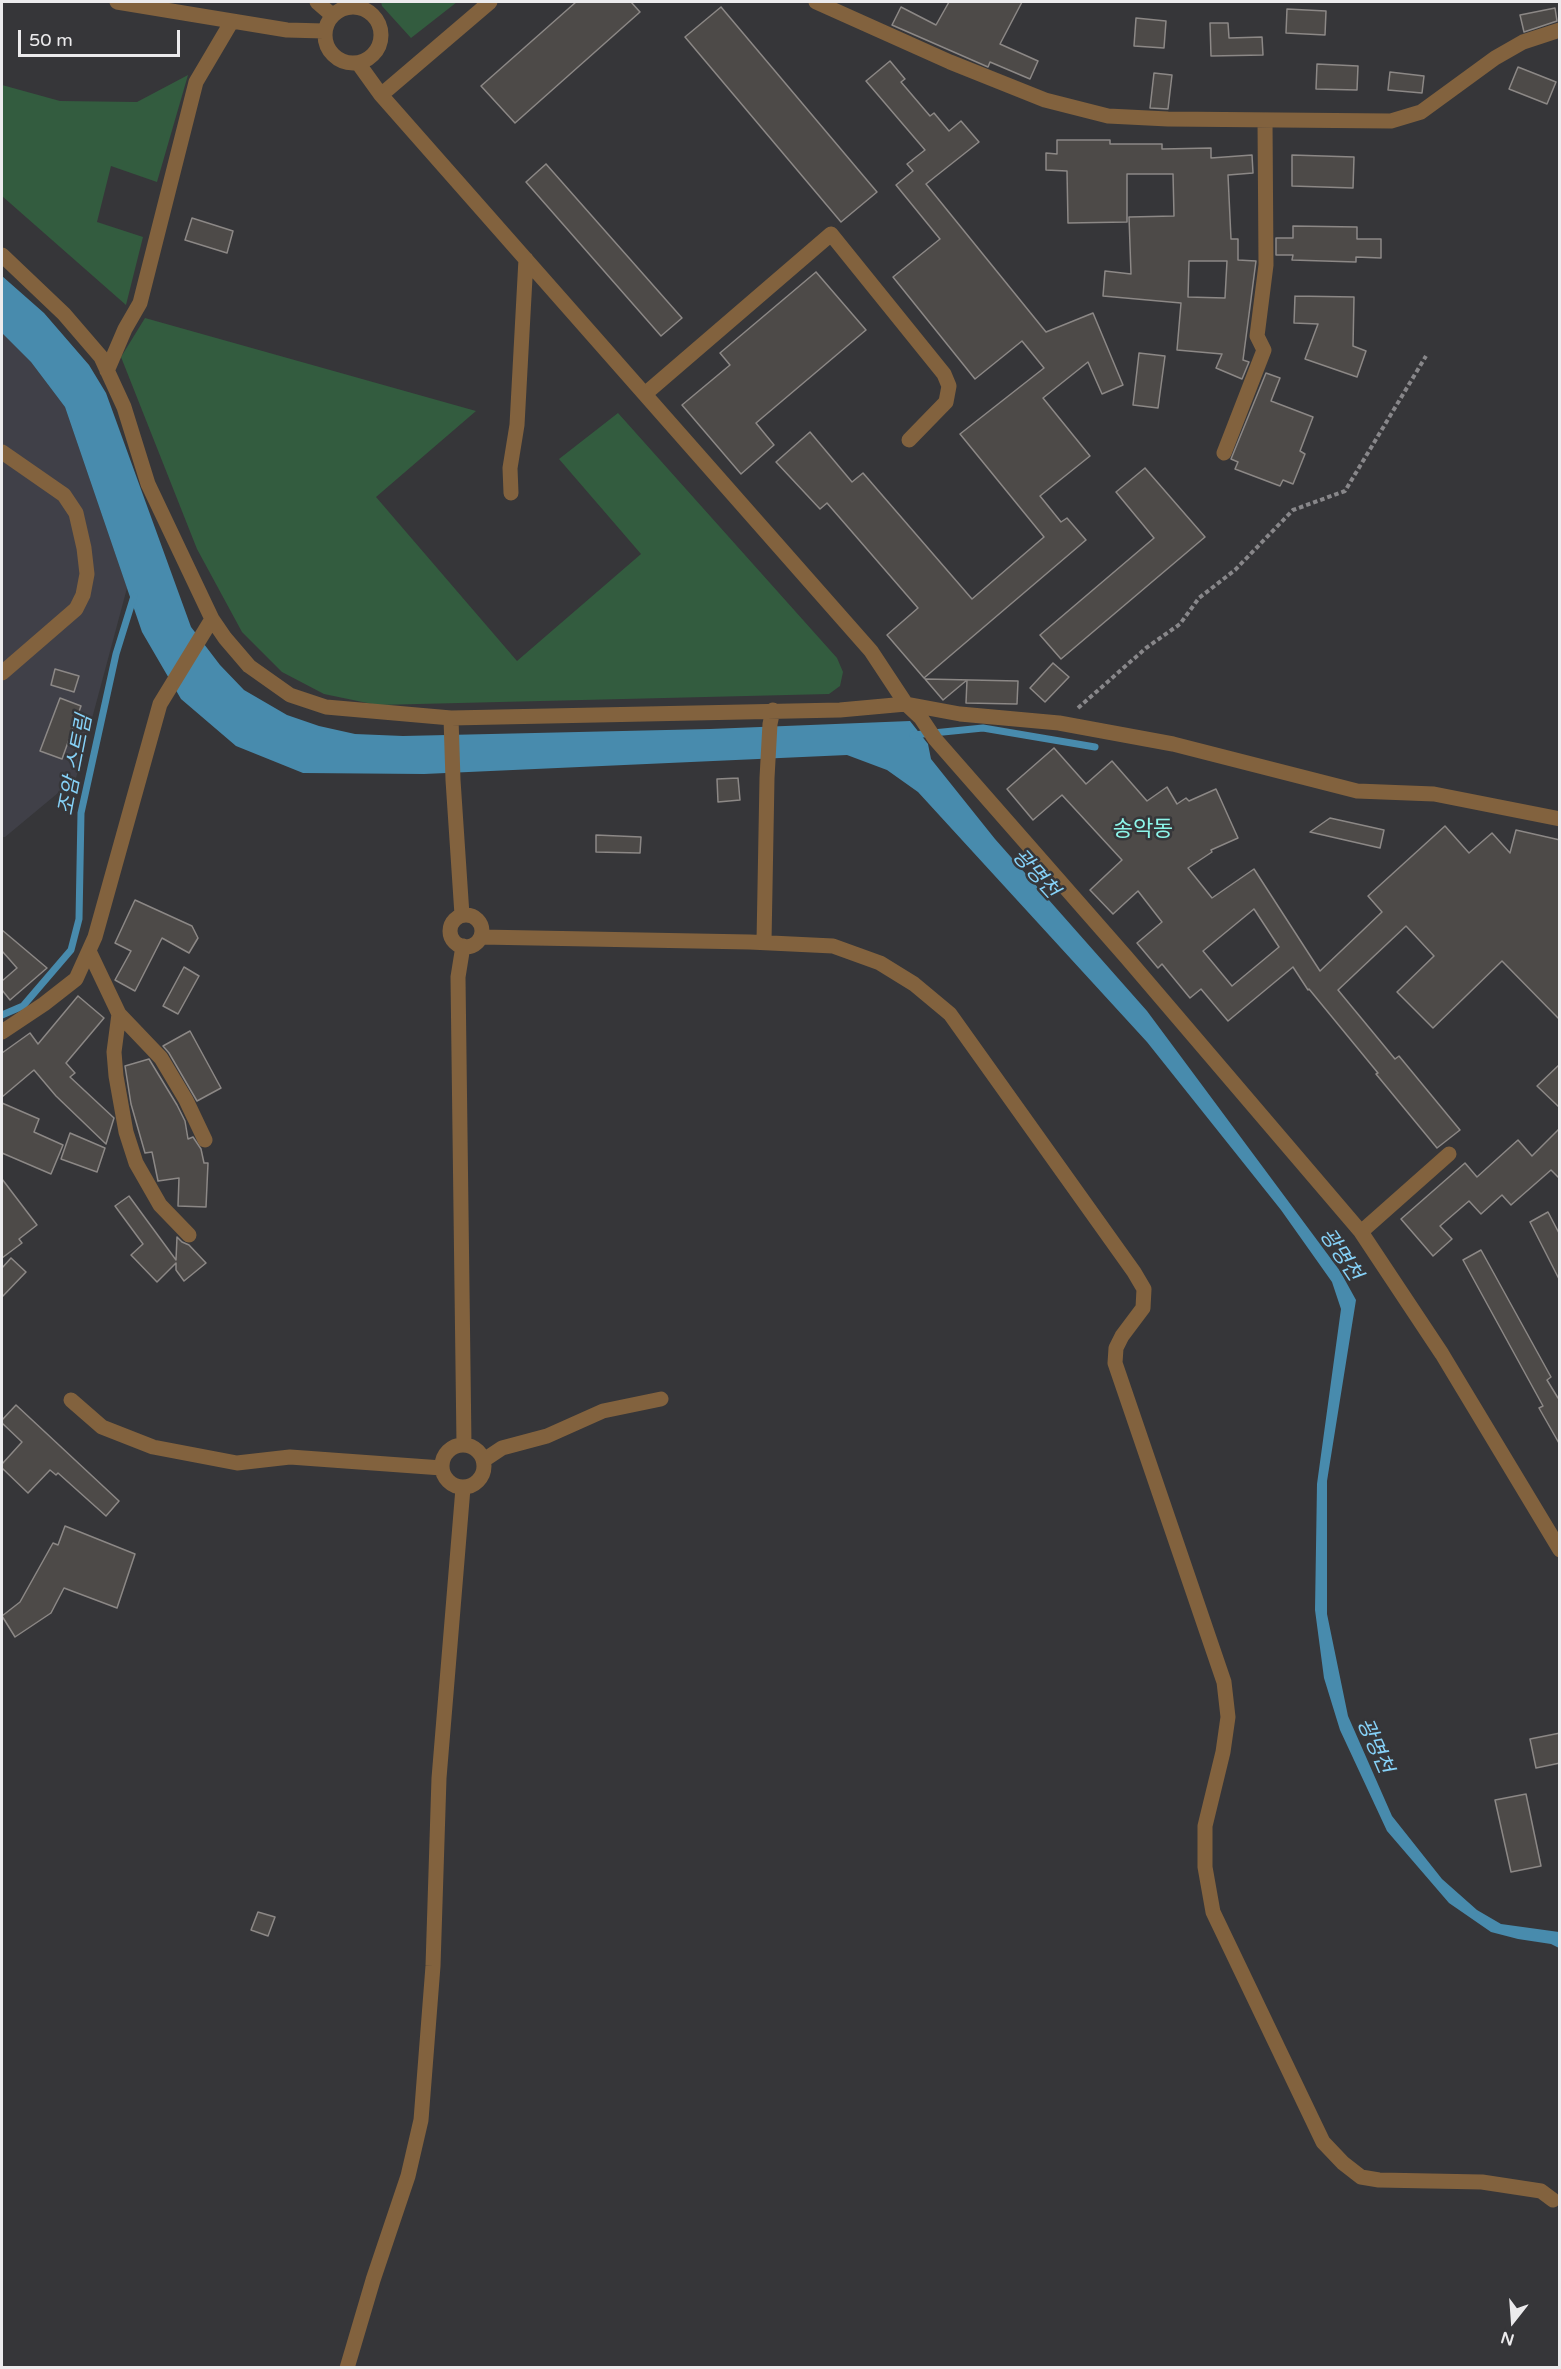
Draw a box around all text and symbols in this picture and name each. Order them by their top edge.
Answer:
scale bar [21,18,183,56]
text: 50 m [29,29,73,51]
water label: 조암 스트림 [54,713,98,817]
district label: 송악동 [1113,817,1173,843]
water label: 광명천 [1006,844,1064,904]
water label: 광명천 [1313,1224,1367,1286]
water label: 광명천 [1351,1714,1397,1778]
north arrow [1483,2291,1543,2351]
text: N [1499,2327,1517,2350]

